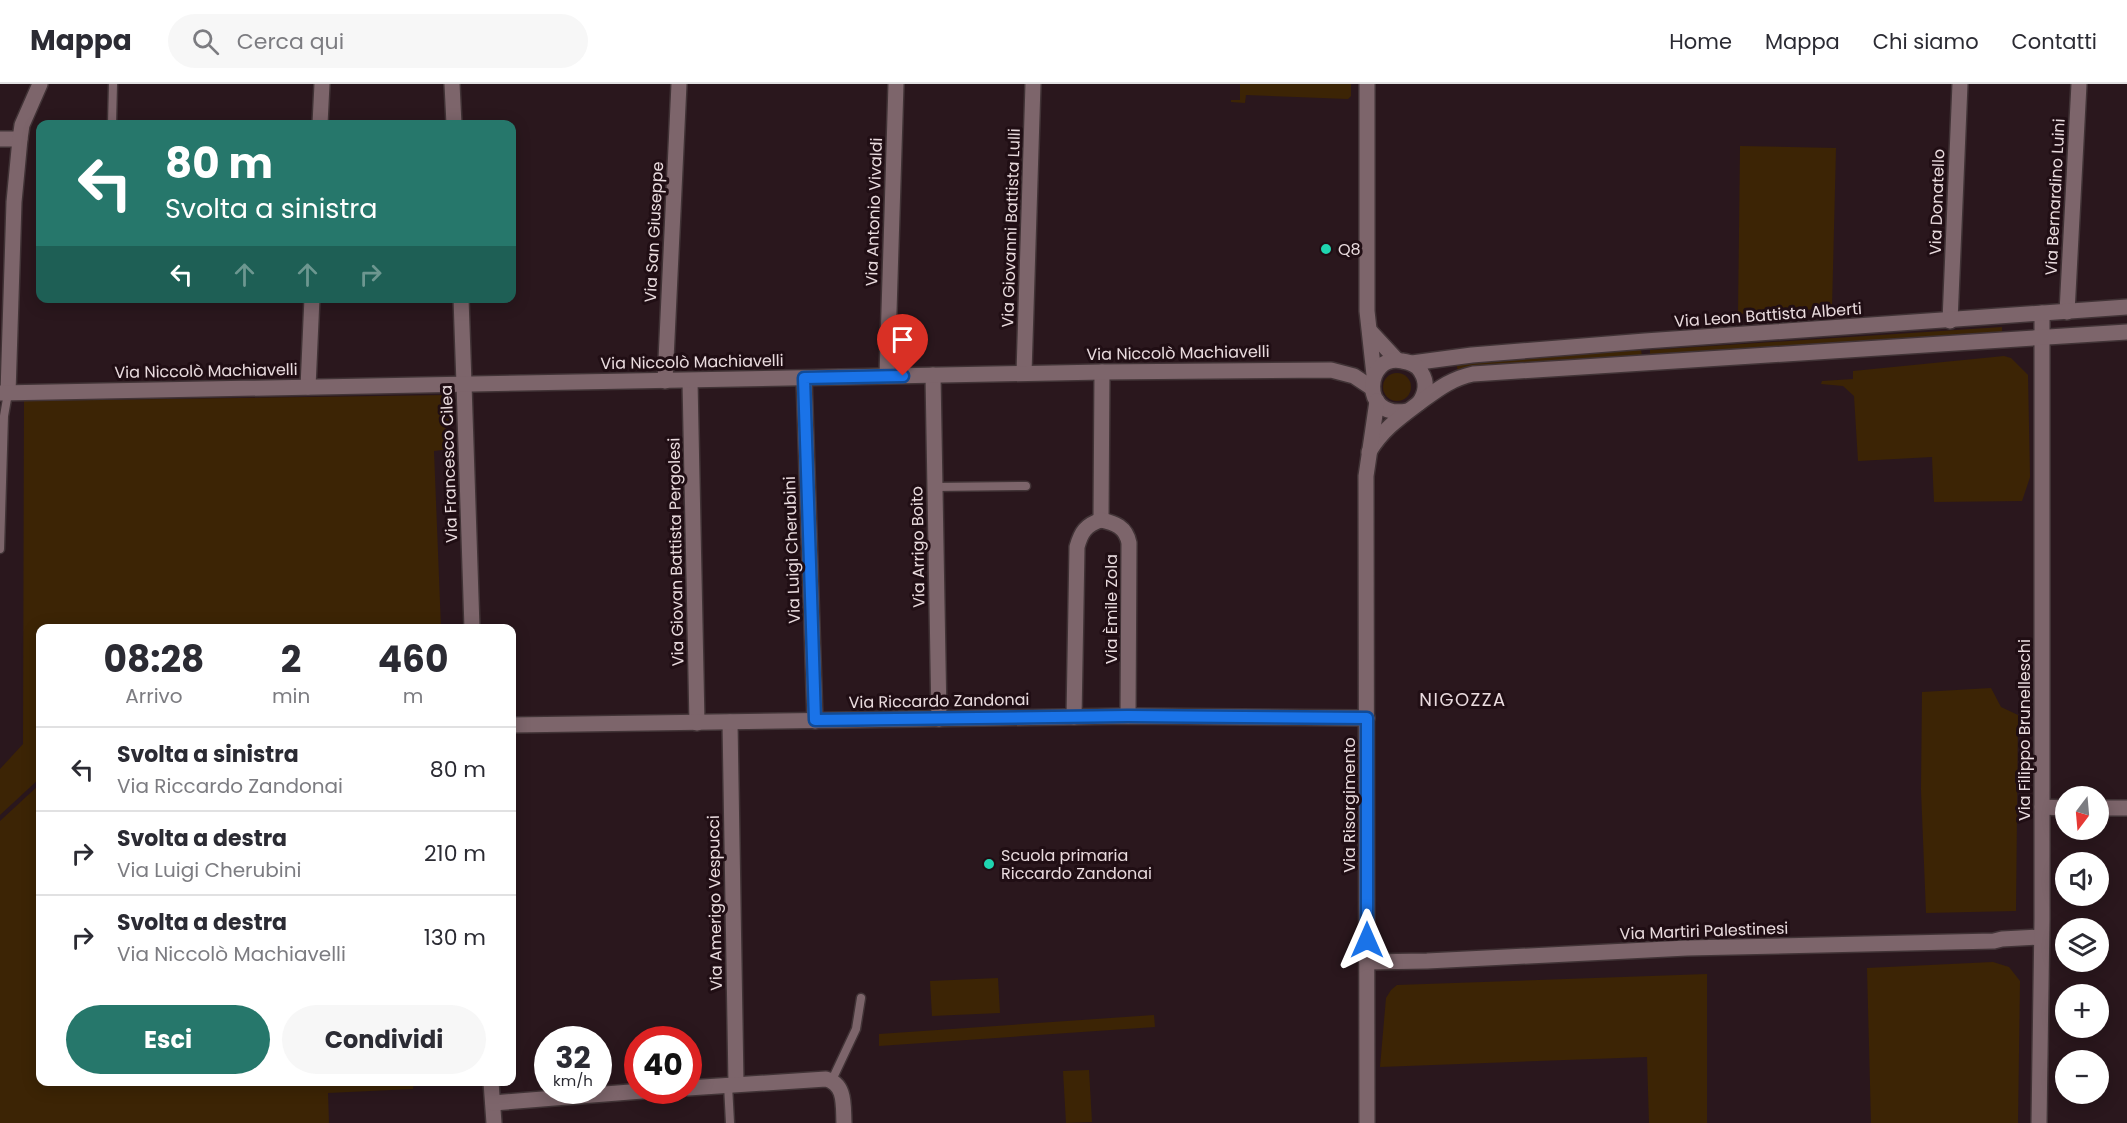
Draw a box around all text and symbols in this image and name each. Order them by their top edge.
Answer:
search box [168,14,588,68]
text: Mappa [30,21,132,60]
icon: search [189,25,222,58]
text: Cerca qui [237,26,344,57]
text: Home [1669,27,1732,56]
text: Mappa [1765,27,1840,56]
text: Chi siamo [1873,27,1979,56]
text: Contatti [2012,27,2097,56]
street label: Via Bernardino Luini [2039,118,2071,276]
street label: Via Giovanni Battista Lulli [996,128,1026,328]
text: 80 m [165,134,273,193]
street label: Via Antonio Vivaldi [860,137,888,287]
icon: left [66,144,144,222]
street label: Via Donatello [1924,148,1950,256]
street label: Via San Giuseppe [639,161,669,303]
text: Svolta a sinistra [165,190,378,227]
place label: Q8 [1338,238,1361,261]
marker: Q8 [1319,242,1333,256]
icon: left [165,258,198,291]
icon: ahead [228,258,261,291]
icon: ahead [291,258,324,291]
icon: right [354,258,387,291]
street label: Via Leon Battista Alberti [1673,297,1863,333]
pin [877,314,928,376]
icon: arrive [886,323,919,356]
street label: Via Niccolò Machiavelli [1086,340,1270,366]
street label: Via Niccolò Machiavelli [600,349,784,375]
street label: Via Niccolò Machiavelli [114,358,298,384]
street label: Via Francesco Cilea [435,385,463,543]
street label: Via Giovan Battista Pergolesi [663,438,689,666]
street label: Via Luigi Cherubini [778,476,806,624]
street label: Via Arrigo Boito [905,486,931,608]
street label: Via Èmile Zola [1100,554,1123,664]
text: 08:28 [103,634,204,685]
text: 2 [281,634,301,685]
text: 460 [378,634,448,685]
street label: Via Filippo Brunelleschi [2013,639,2036,821]
text: Arrivo [125,682,183,710]
text: min [272,682,310,710]
text: m [403,682,423,710]
district label: NIGOZZA [1419,687,1507,712]
street label: Via Riccardo Zandonai [848,688,1030,714]
street label: Via Risorgimento [1338,737,1361,873]
text: Svolta a sinistra [117,739,299,770]
icon: left [66,753,99,786]
text: 80 m [430,754,486,785]
text: Via Riccardo Zandonai [117,772,343,800]
north arrow [2055,786,2109,840]
map controls [2055,786,2109,1104]
street label: Via Amerigo Vespucci [702,815,728,991]
text: Svolta a destra [117,823,287,854]
icon: right [66,837,99,870]
text: 210 m [424,838,486,869]
place label: Scuola primaria Riccardo Zandonai [1001,844,1152,885]
button: sound [2055,852,2109,906]
text: Via Luigi Cherubini [117,856,302,884]
marker: Scuola primaria Riccardo Zandonai [982,857,996,871]
text: Svolta a destra [117,907,287,938]
position arrow [1335,908,1399,972]
street label: Via Martiri Palestinesi [1619,917,1789,945]
button: layers [2055,918,2109,972]
icon: right [66,921,99,954]
text: 130 m [424,922,486,953]
text: Via Niccolò Machiavelli [117,940,346,968]
button: + [2055,984,2109,1038]
button: Esci [66,1005,270,1074]
button: Condividi [282,1005,486,1074]
speed limit sign: 40 [624,1026,702,1104]
text: 32 [555,1036,591,1079]
button: − [2055,1050,2109,1104]
text: km/h [553,1070,593,1091]

